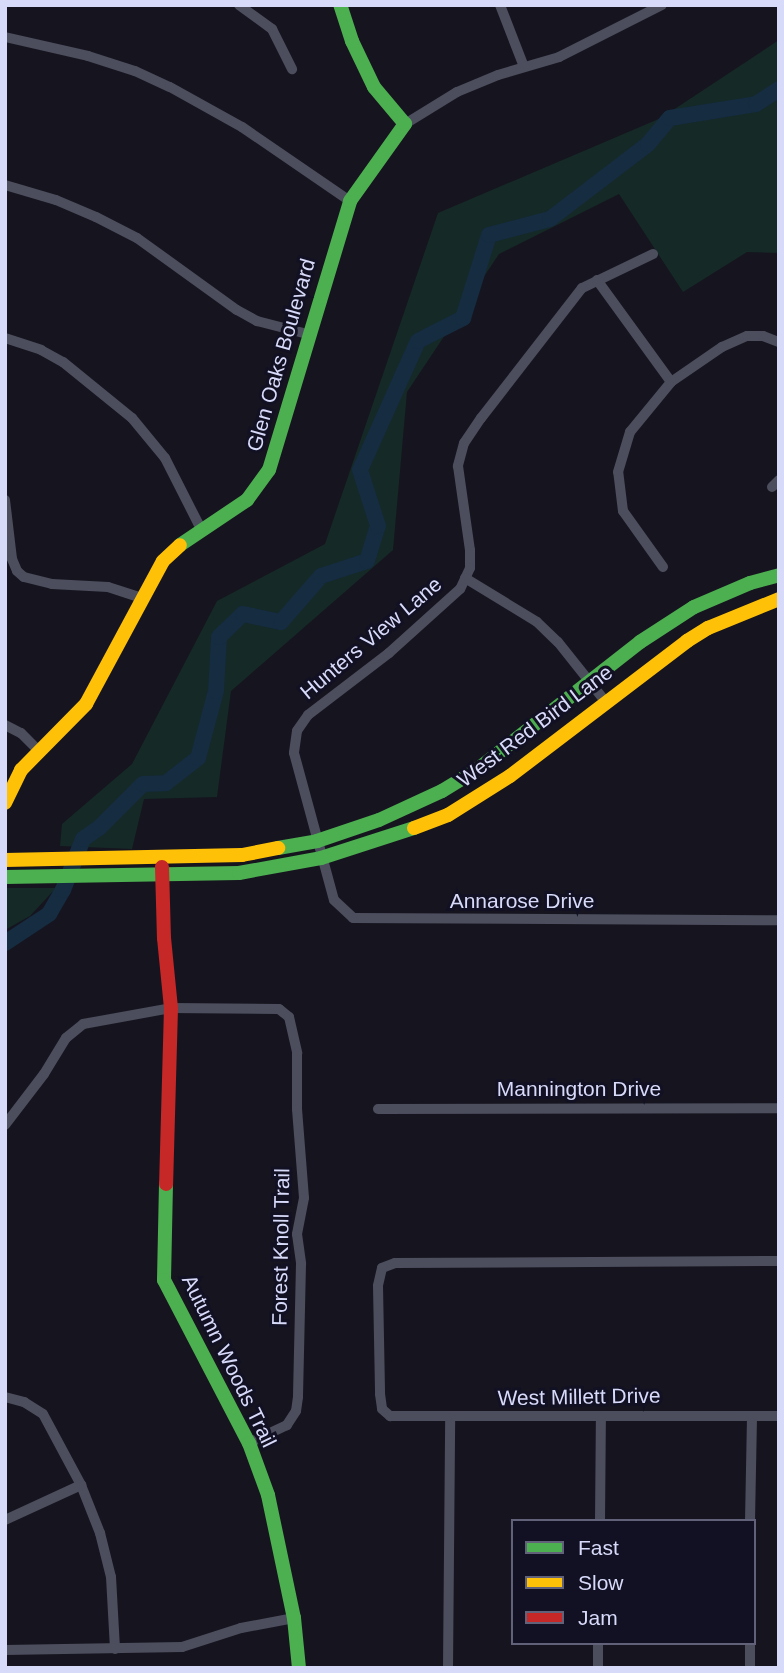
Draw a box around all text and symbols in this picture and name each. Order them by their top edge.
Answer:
street label: Glen Oaks Boulevard [241,256,321,454]
street label: Hunters View Lane [295,571,447,705]
street label: West Red Bird Lane [453,660,617,792]
street label: Annarose Drive [450,888,594,914]
street label: Mannington Drive [497,1076,661,1102]
street label: Forest Knoll Trail [267,1168,295,1326]
street label: Autumn Woods Trail [176,1271,282,1451]
street label: West Millett Drive [497,1383,661,1411]
legend [511,1519,756,1645]
text: Fast [578,1536,619,1559]
text: Slow [578,1571,624,1594]
text: Jam [578,1606,618,1629]

